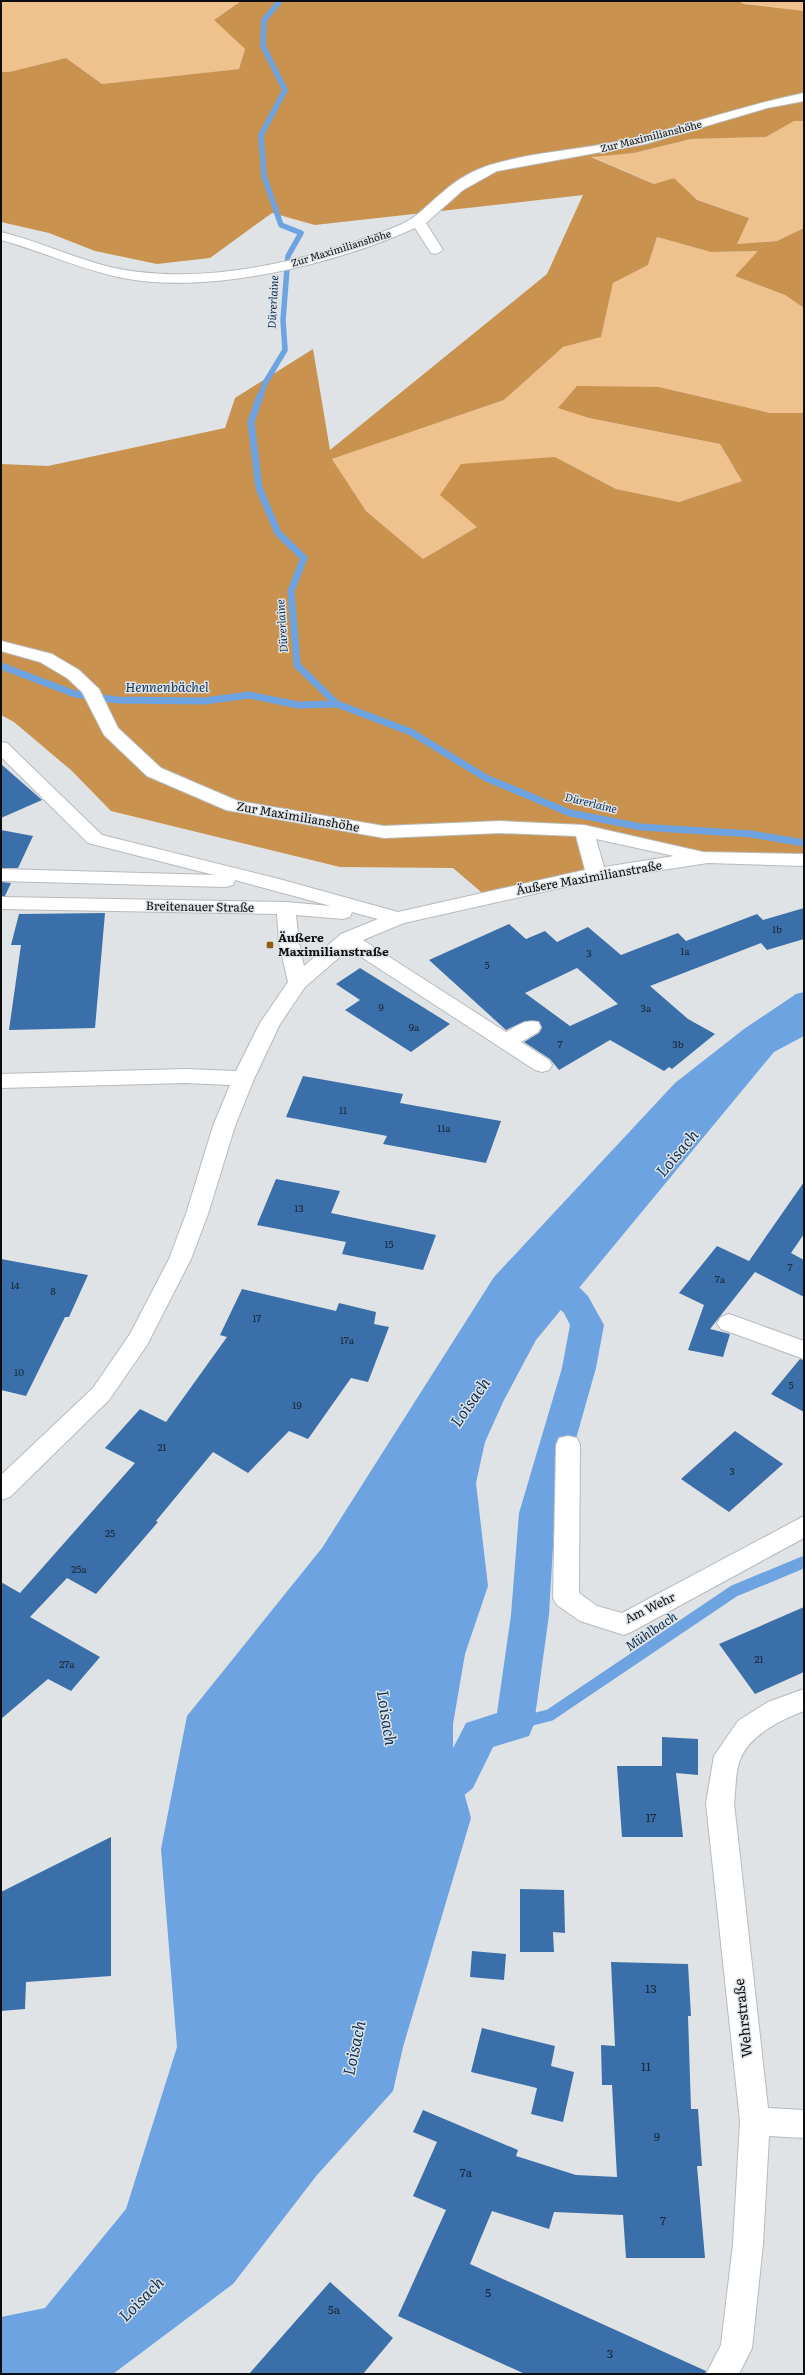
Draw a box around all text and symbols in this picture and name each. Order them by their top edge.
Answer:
street label: Zur Maximilianshöhe [599,116,703,155]
street label: Zur Maximilianshöhe [289,225,393,270]
water label: Dürerlaine [263,275,281,329]
water label: Dürerlaine [271,599,291,653]
water label: Hennenbächel [125,677,209,696]
water label: Dürerlaine [563,788,619,816]
street label: Zur Maximilianshöhe [235,796,361,836]
street label: Äußere Maximilianstraße [515,855,663,899]
street label: Breitenauer Straße [146,896,254,916]
house number: 1b [772,921,782,936]
place label: Äußere Maximilianstraße [278,928,389,960]
marker: Äußere Maximilianstraße [265,940,275,950]
house number: 1a [680,943,690,958]
house number: 3 [586,945,592,960]
house number: 5 [484,957,490,972]
house number: 9 [378,999,384,1014]
house number: 3a [641,1000,652,1015]
house number: 9a [409,1019,420,1034]
house number: 7 [557,1036,563,1051]
house number: 3b [672,1036,684,1051]
house number: 11 [339,1102,347,1117]
house number: 11a [437,1120,451,1135]
water label: Loisach [649,1123,704,1181]
house number: 13 [294,1200,304,1215]
house number: 15 [384,1236,394,1251]
house number: 7 [787,1259,793,1274]
house number: 7a [715,1271,726,1286]
house number: 14 [10,1277,20,1292]
house number: 8 [50,1283,56,1298]
house number: 17 [253,1310,261,1325]
house number: 17a [340,1332,355,1347]
house number: 10 [14,1364,24,1379]
water label: Loisach [443,1371,495,1431]
house number: 5 [788,1377,794,1392]
house number: 19 [292,1397,302,1412]
house number: 21 [157,1439,167,1454]
house number: 3 [729,1463,735,1478]
house number: 25 [105,1525,115,1540]
house number: 25a [71,1561,87,1576]
street label: Am Wehr [621,1587,678,1627]
water label: Mühlbach [621,1606,681,1655]
house number: 21 [754,1651,764,1666]
house number: 27a [59,1656,75,1671]
water label: Loisach [372,1689,404,1748]
house number: 17 [646,1808,656,1826]
street label: Wehrstraße [728,1978,756,2059]
house number: 13 [645,1979,657,1997]
water label: Loisach [336,2018,371,2077]
house number: 11 [641,2057,651,2075]
house number: 9 [654,2127,660,2145]
house number: 7a [460,2163,473,2181]
house number: 7 [660,2211,666,2229]
water label: Loisach [112,2270,169,2326]
house number: 5 [485,2283,491,2301]
house number: 5a [328,2300,341,2318]
house number: 3 [607,2344,613,2362]

